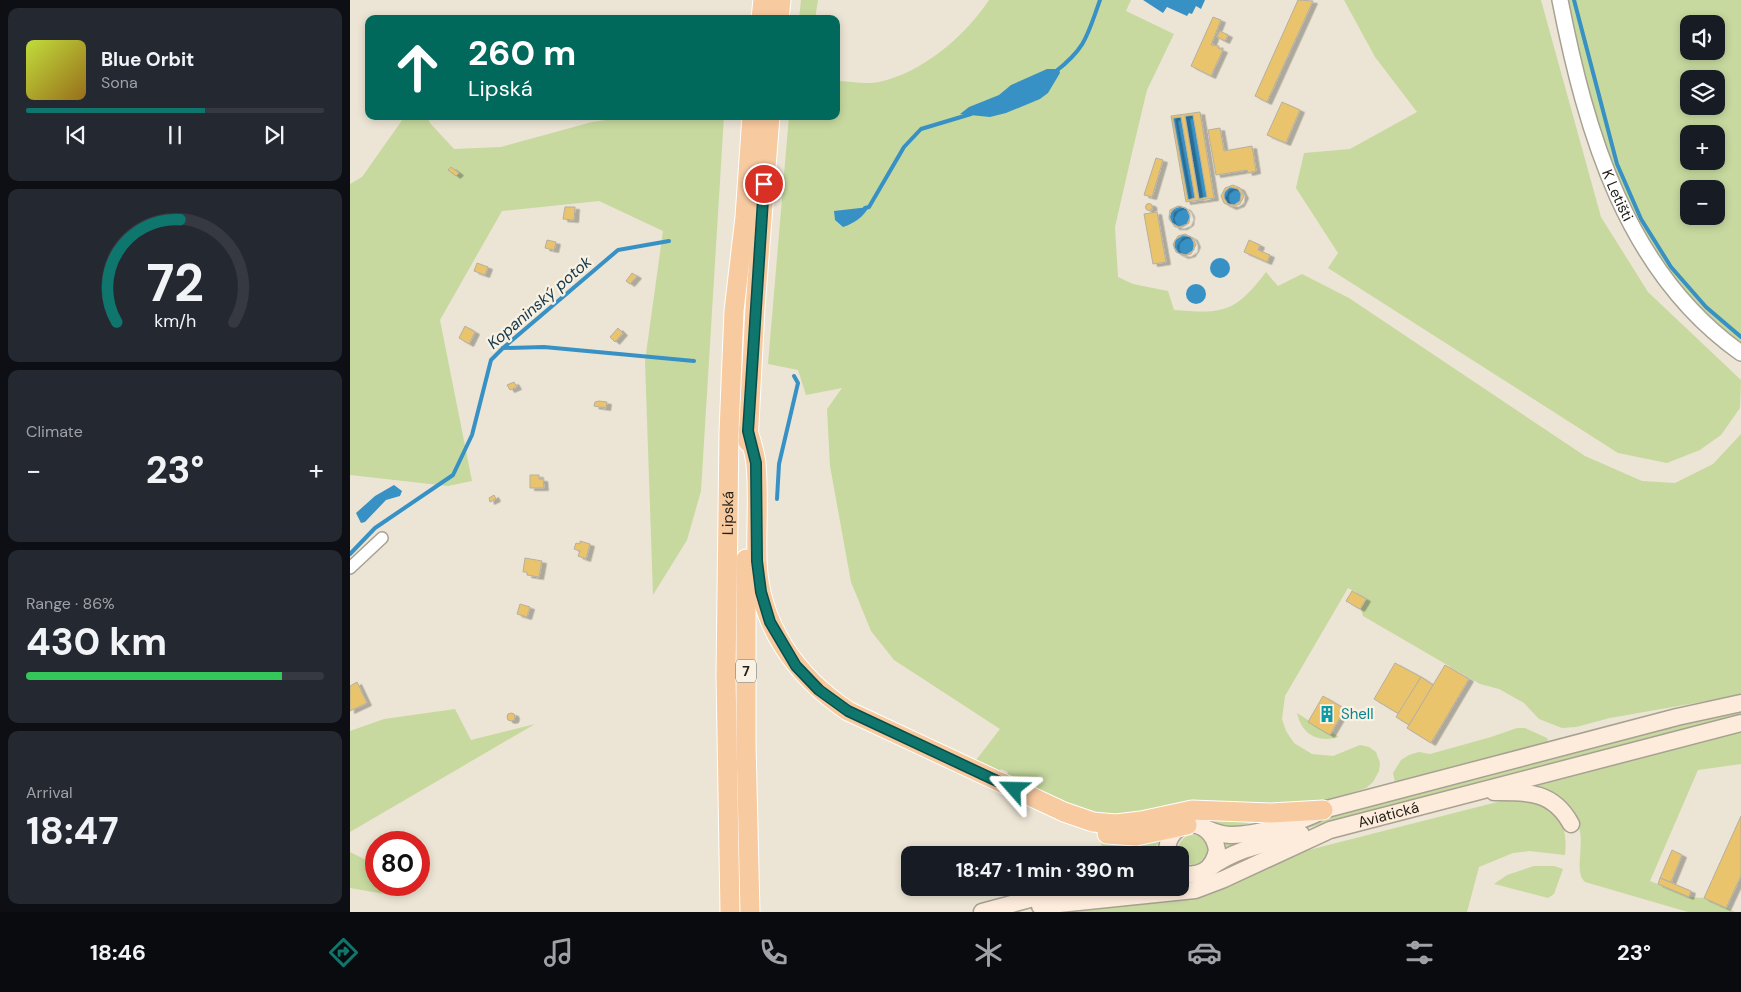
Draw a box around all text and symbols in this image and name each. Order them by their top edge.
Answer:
map controls [1680,15,1725,225]
button: sound [1680,15,1725,60]
text: 260 m [468,30,576,76]
icon: ahead [385,35,450,100]
text: Blue Orbit [101,47,194,72]
button: layers [1680,70,1725,115]
text: Sona [101,72,138,93]
text: Lipská [468,74,533,103]
icon: previous [62,121,90,149]
icon: pause [161,121,189,149]
icon: next [260,121,288,149]
button: + [1680,125,1725,170]
pin [743,163,785,205]
street label: K Letišti [1597,166,1638,225]
icon: arrive [750,170,778,198]
button: − [1680,180,1725,225]
text: 72 [146,249,204,317]
water label: Kopaninský potok [483,251,597,354]
text: km/h [154,309,196,333]
text: Climate [26,421,83,442]
text: 23° [146,445,204,495]
text: − [26,452,41,489]
text: + [309,452,324,489]
street label: Lipská [718,491,738,535]
text: Range · 86% [26,593,115,614]
text: 430 km [26,617,167,667]
road number: 7 [736,659,756,682]
building icon: Shell [1317,704,1337,724]
place label: Shell [1341,704,1374,724]
position arrow [987,762,1039,814]
text: Arrival [26,782,73,803]
street label: Aviatická [1356,797,1421,832]
text: 18:47 [26,806,119,856]
speed limit sign: 80 [365,831,430,896]
text: 18:47 · 1 min · 390 m [956,858,1134,883]
icon: directions [326,935,361,970]
icon: music [541,935,576,970]
icon: phone [756,935,791,970]
icon: climate [971,935,1006,970]
icon: car [1187,935,1222,970]
icon: filters [1402,935,1437,970]
text: 18:46 [90,938,146,967]
text: 23° [1617,938,1651,967]

